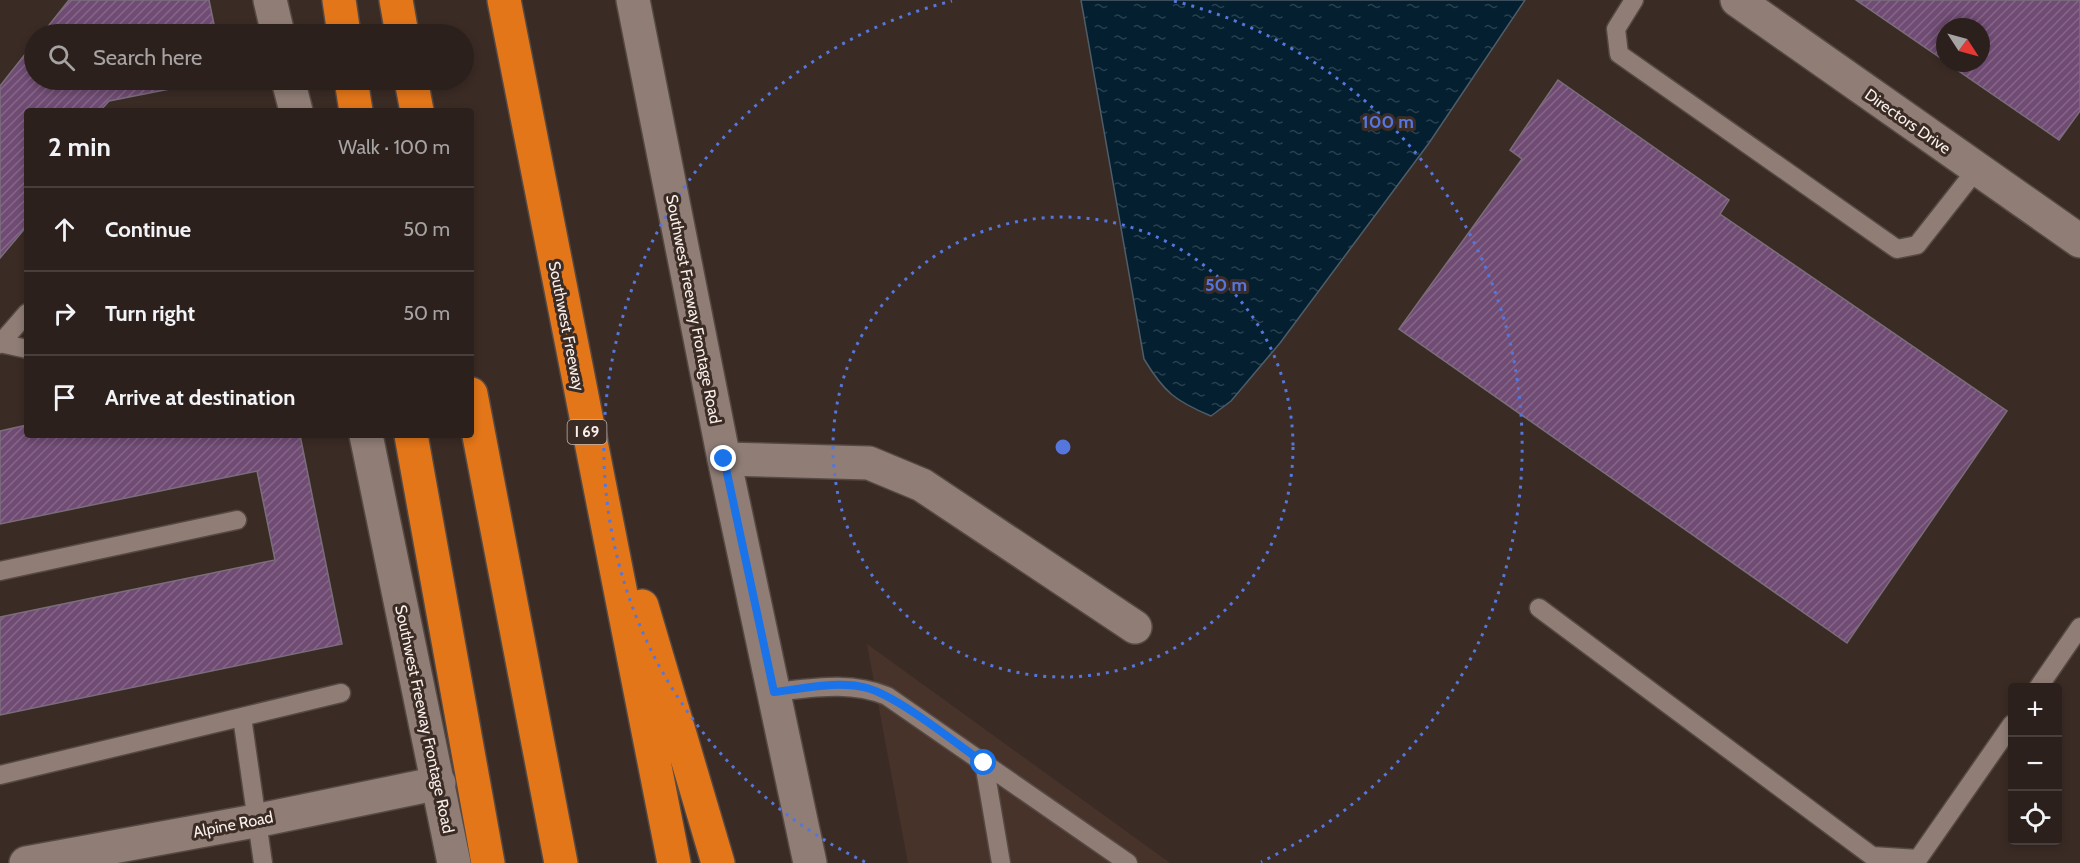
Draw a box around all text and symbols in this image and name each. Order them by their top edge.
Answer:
north arrow [1936,18,1990,72]
search box [24,24,474,90]
icon: search [45,41,78,74]
text: Search here [93,44,202,71]
street label: Directors Drive [1861,85,1954,158]
text: 100 m [1362,111,1414,133]
text: 2 min [48,131,111,163]
text: Walk · 100 m [338,135,450,159]
street label: Southwest Freeway Frontage Road [662,193,725,425]
icon: ahead [48,213,81,246]
text: Continue [105,216,191,243]
text: 50 m [403,217,450,241]
street label: Southwest Freeway [545,260,588,393]
text: 50 m [1205,274,1247,296]
icon: right [48,297,81,330]
text: Turn right [105,300,195,327]
text: 50 m [403,301,450,325]
icon: arrive [48,381,81,414]
text: Arrive at destination [105,384,295,411]
road number: I 69 [568,420,606,444]
centre of rings [1053,437,1073,457]
route end [710,445,736,471]
street label: Southwest Freeway Frontage Road [391,603,458,835]
map controls [2008,683,2062,845]
button: + [2008,683,2062,737]
button: − [2008,737,2062,791]
route start [970,749,996,775]
button: locate [2008,791,2062,845]
street label: Alpine Road [191,807,275,842]

